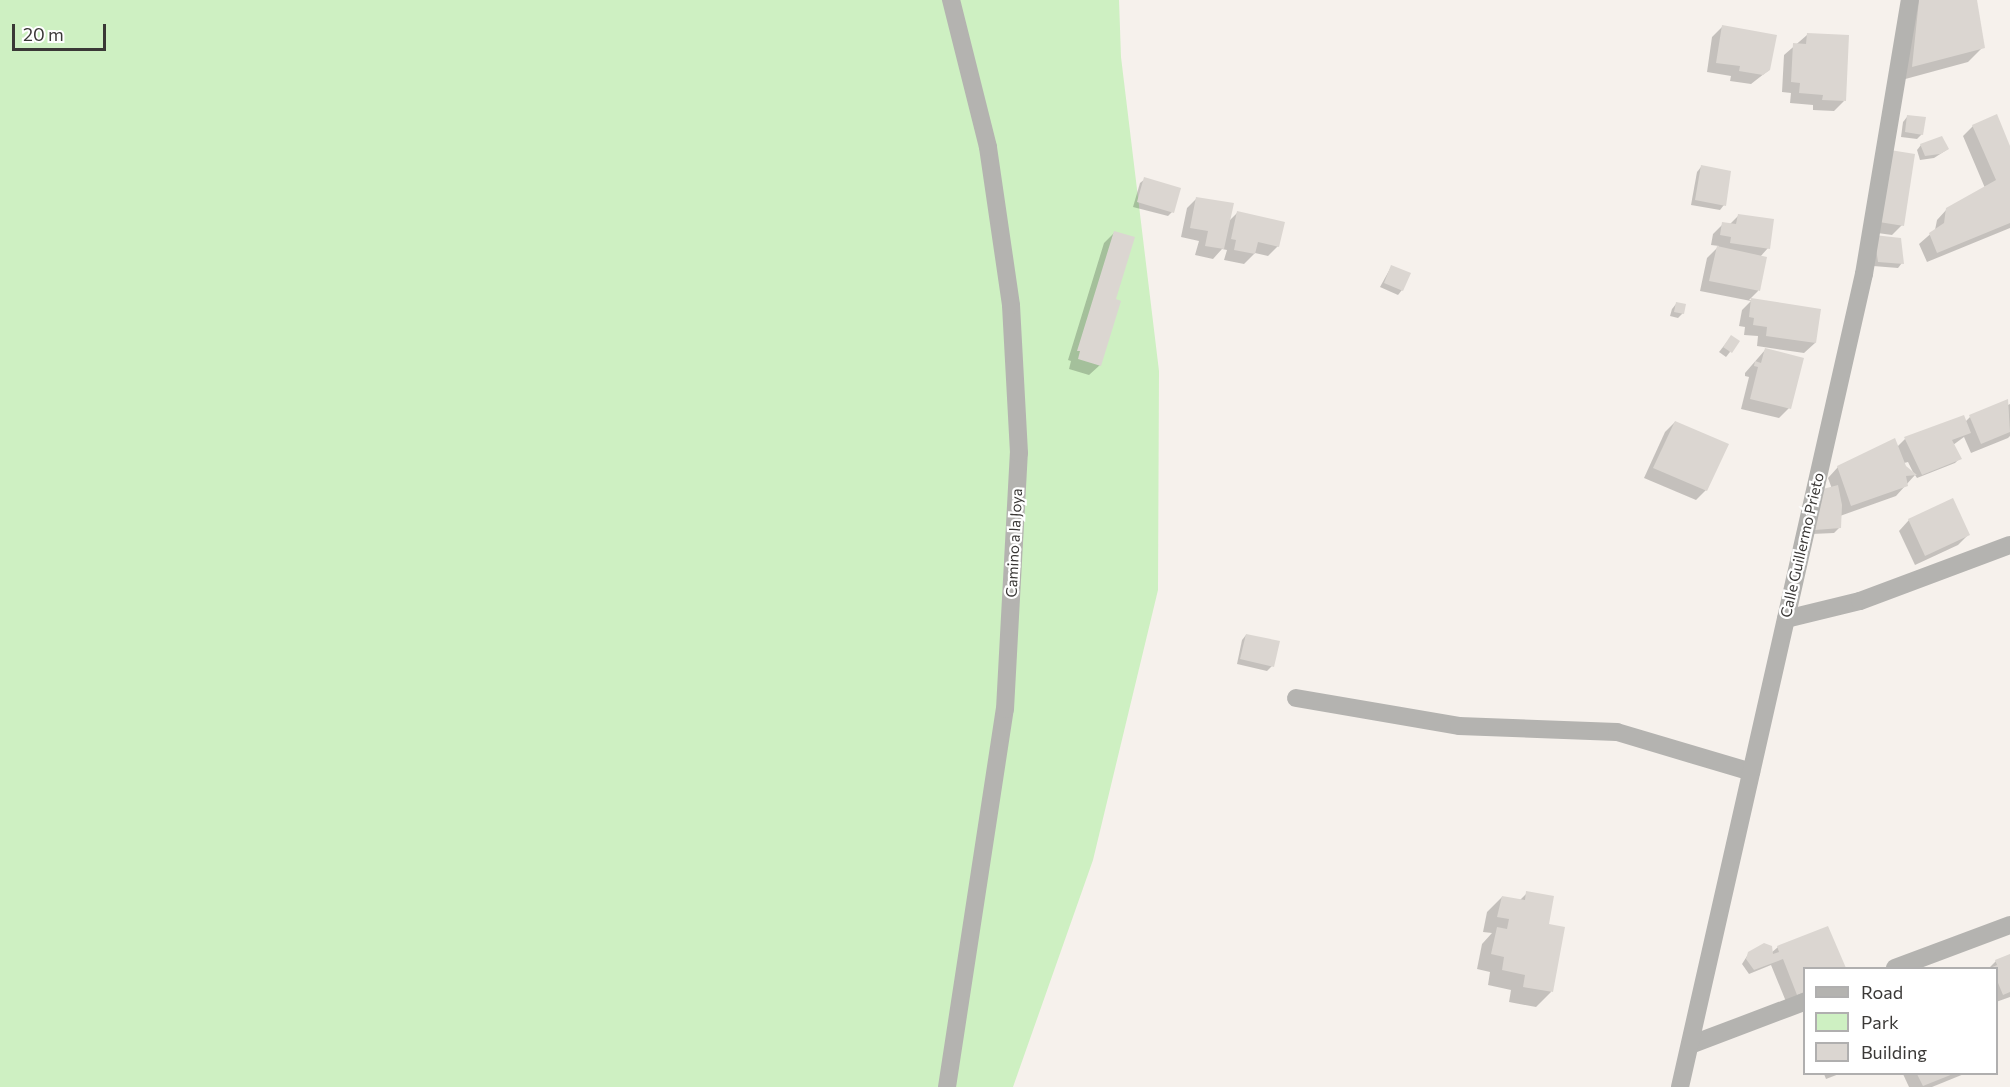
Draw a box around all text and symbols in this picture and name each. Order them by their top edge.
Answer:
scale bar [15,12,110,50]
text: 20 m [23,23,64,45]
street label: Calle Guillermo Prieto [1777,471,1827,619]
street label: Camino a la Joya [1002,488,1026,598]
legend [1803,967,1998,1075]
text: Road [1861,981,1903,1003]
text: Park [1861,1011,1899,1033]
text: Building [1861,1041,1927,1063]

